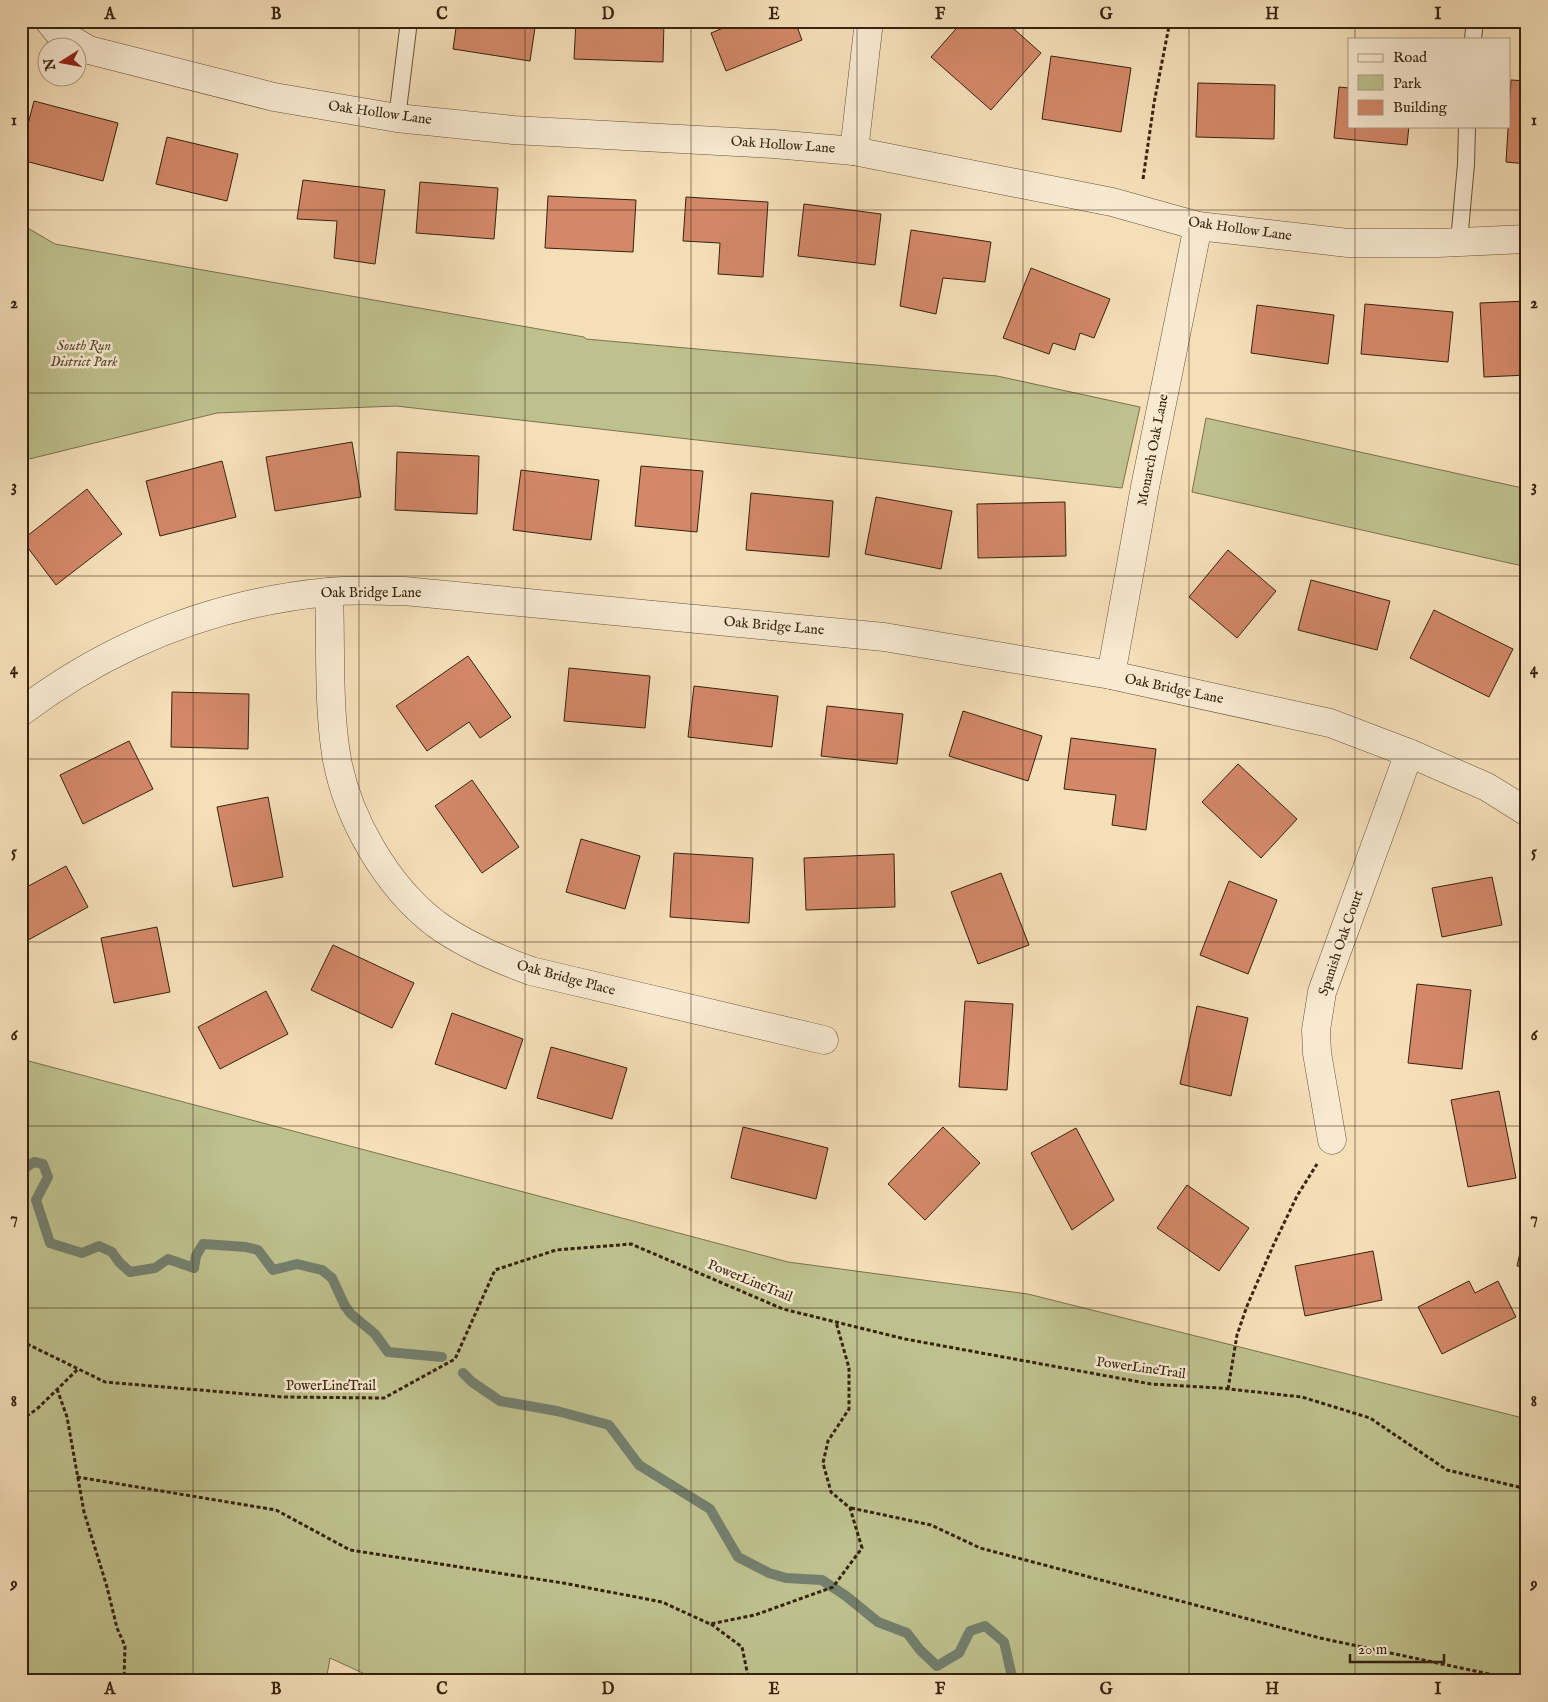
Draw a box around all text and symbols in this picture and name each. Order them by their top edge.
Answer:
text: A [104,5,117,25]
text: B [271,5,282,25]
text: C [436,5,448,25]
text: D [602,5,615,25]
text: E [768,5,780,25]
text: F [935,5,946,25]
text: G [1100,5,1113,25]
text: H [1265,5,1279,25]
text: I [1435,5,1442,25]
north arrow [38,38,88,88]
legend [1348,38,1510,128]
text: Road [1393,48,1428,67]
text: N [40,57,60,73]
text: Park [1393,74,1423,93]
street label: Oak Hollow Lane [327,97,434,129]
text: Building [1393,98,1448,117]
text: 1 [11,111,17,131]
text: 1 [1531,111,1537,131]
street label: Oak Hollow Lane [730,132,836,158]
street label: Oak Hollow Lane [1187,213,1294,245]
text: 2 [10,294,18,314]
text: 2 [1530,294,1538,314]
park label: South Run District Park [50,337,118,371]
street label: Monarch Oak Lane [1133,392,1173,508]
text: 3 [11,477,17,497]
text: 3 [1531,477,1537,497]
street label: Oak Bridge Lane [321,584,422,602]
street label: Oak Bridge Lane [723,613,826,639]
text: 4 [10,660,19,680]
text: 4 [1530,660,1539,680]
street label: Oak Bridge Lane [1123,670,1226,708]
text: 5 [11,843,17,863]
text: 5 [1531,843,1537,863]
street label: Spanish Oak Court [1315,888,1368,998]
street label: Oak Bridge Place [515,956,618,1000]
text: 6 [11,1026,19,1046]
text: 6 [1531,1026,1539,1046]
text: 7 [10,1209,18,1229]
text: 7 [1530,1209,1538,1229]
street label: PowerLineTrail [705,1256,795,1306]
street label: PowerLineTrail [1095,1353,1187,1383]
street label: PowerLineTrail [286,1377,376,1395]
text: 8 [11,1392,17,1412]
text: 8 [1531,1392,1537,1412]
text: 9 [10,1575,18,1595]
text: 9 [1530,1575,1538,1595]
scale bar [1350,1632,1444,1664]
text: 20 m [1358,1640,1388,1659]
text: A [104,1680,117,1700]
text: B [271,1680,282,1700]
text: C [436,1680,448,1700]
text: D [602,1680,615,1700]
text: E [768,1680,780,1700]
text: F [935,1680,946,1700]
text: G [1100,1680,1113,1700]
text: H [1265,1680,1279,1700]
text: I [1435,1680,1442,1700]

